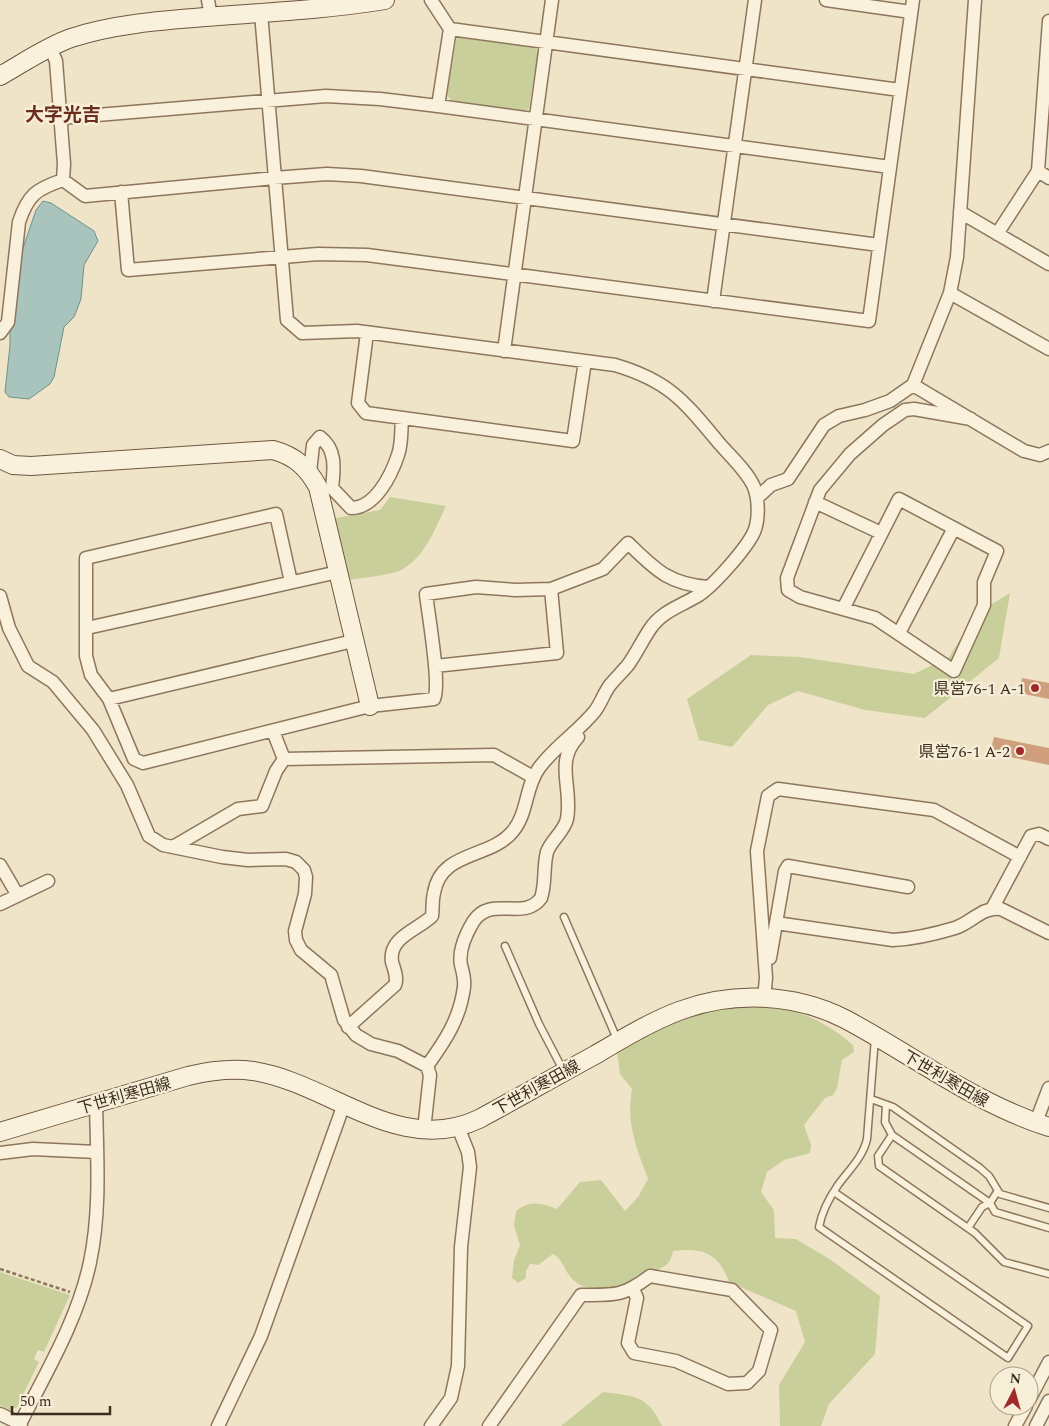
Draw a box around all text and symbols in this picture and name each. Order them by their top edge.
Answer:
district label: 大字光吉 [25,101,101,130]
place label: 県営76-1 A-1 [933,677,1025,701]
marker: 県営76-1 A-1 [1029,682,1041,694]
place label: 県営76-1 A-2 [918,740,1010,764]
marker: 県営76-1 A-2 [1014,745,1026,757]
street label: 下世利寒田線 [898,1044,993,1113]
street label: 下世利寒田線 [489,1054,584,1122]
street label: 下世利寒田線 [75,1071,174,1121]
north arrow [989,1366,1039,1416]
text: N [1009,1368,1022,1390]
scale bar [12,1384,110,1416]
text: 50 m [20,1390,52,1413]

